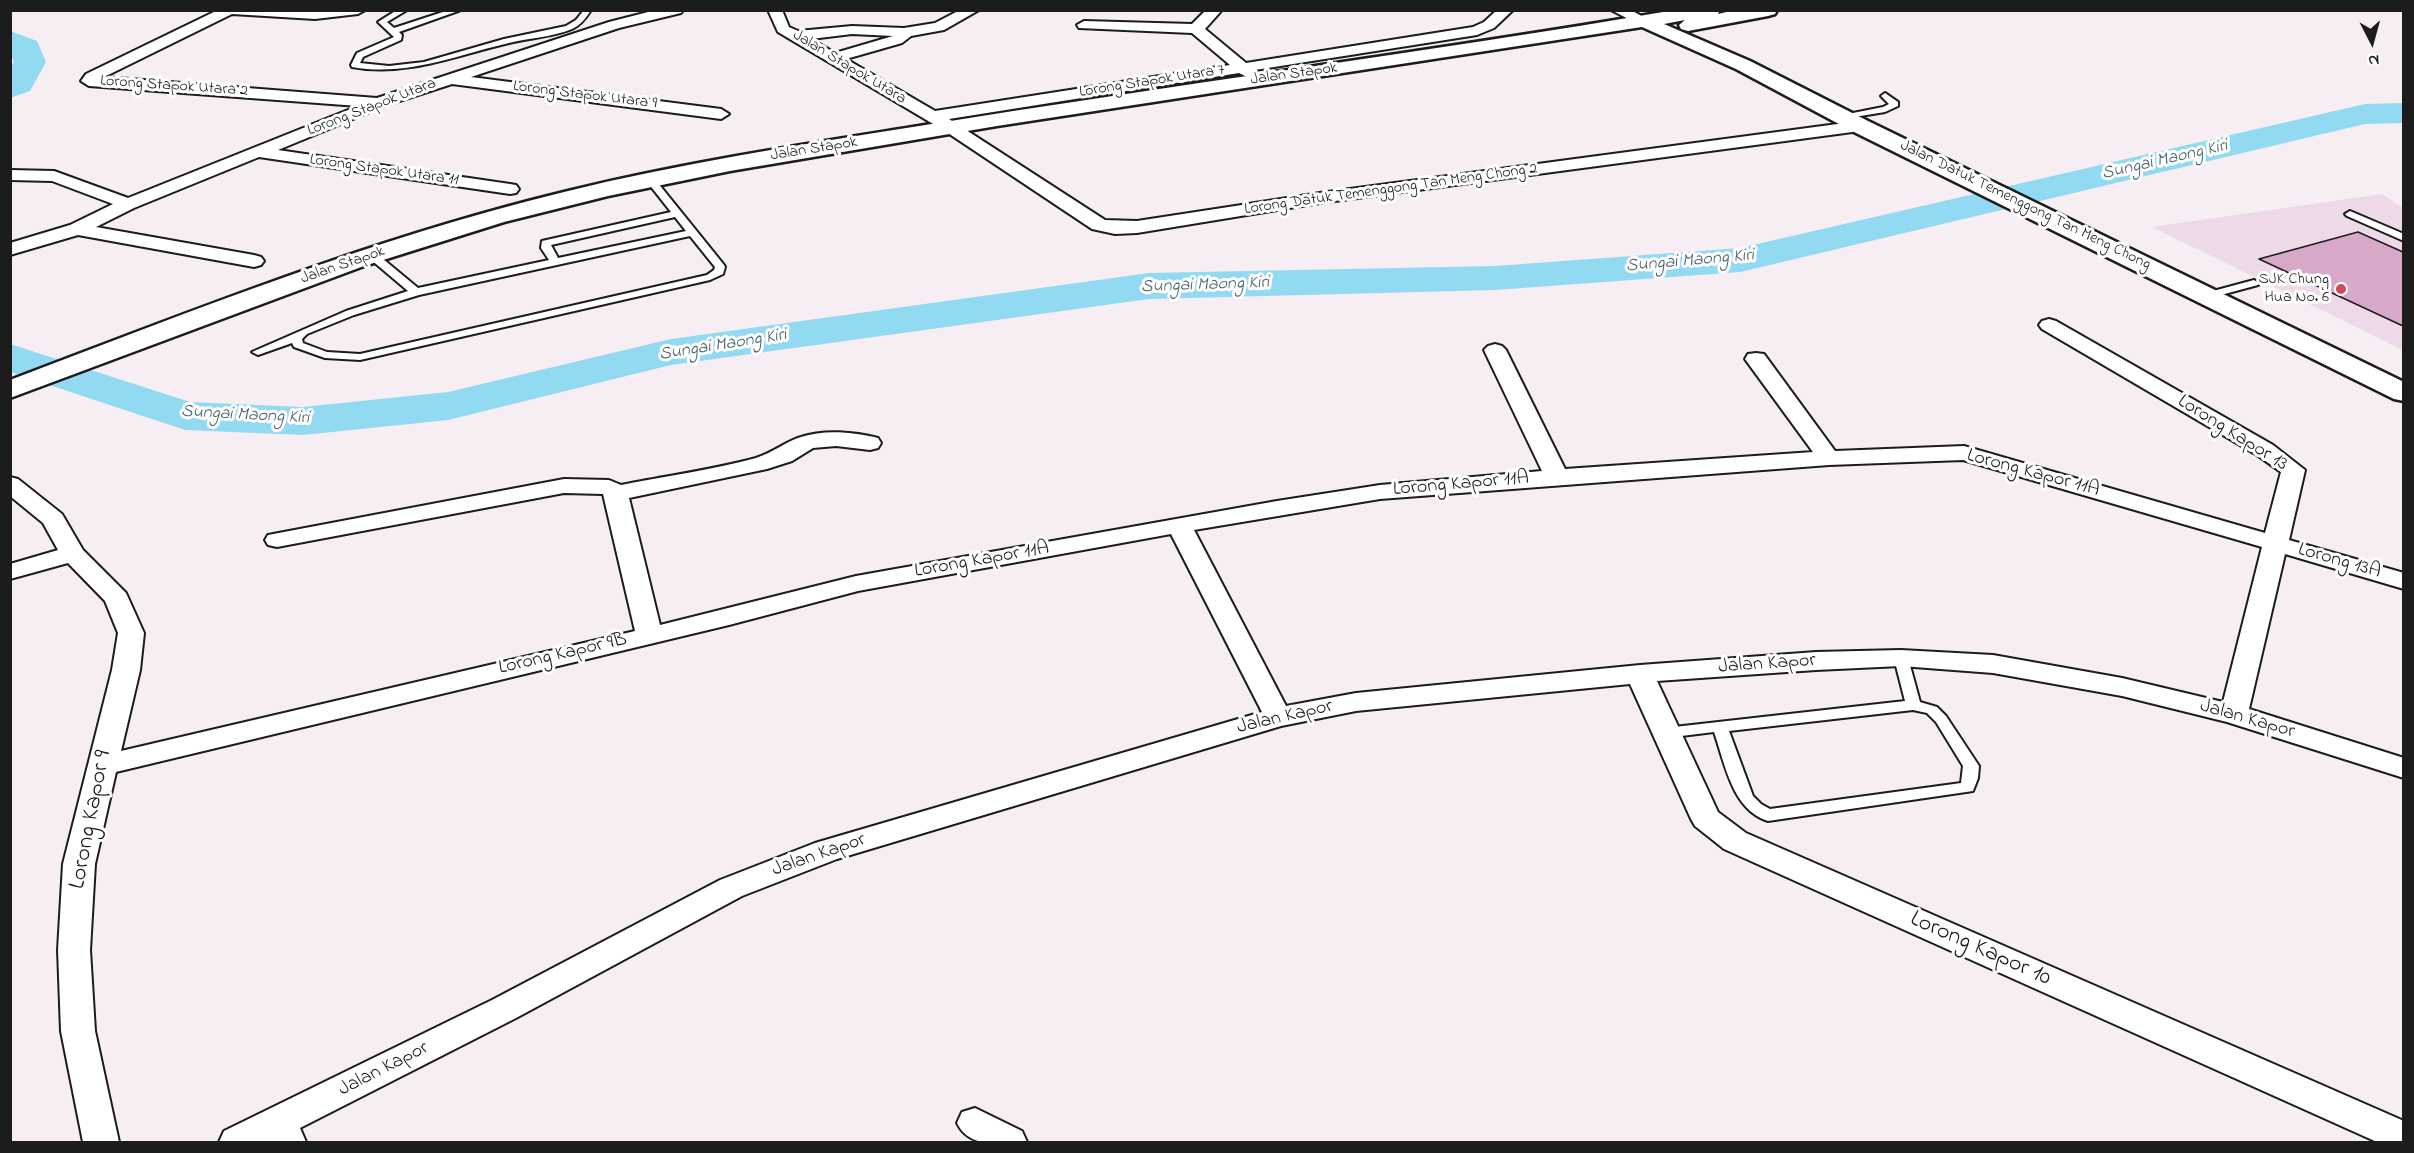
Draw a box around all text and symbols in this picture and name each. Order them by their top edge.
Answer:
north arrow [2342,12,2402,72]
street label: Jalan Stapok Utara [789,26,909,110]
text: N [2367,47,2381,72]
street label: Jalan Stapok [1249,59,1339,91]
street label: Lorong Stapok Utara 7 [1078,61,1226,103]
street label: Lorong Stapok Utara 2 [99,72,249,102]
street label: Lorong Stapok Utara [305,75,439,141]
street label: Lorong Stapok Utara 9 [512,78,658,114]
street label: Jalan Stapok [769,134,859,166]
water label: Sungai Maong Kiri [2100,136,2230,186]
street label: Jalan Datuk Temenggong Tan Meng Chong [1896,137,2154,275]
street label: Lorong Stapok Utara 11 [308,151,460,191]
street label: Lorong Datuk Temenggong Tan Meng Chong 2 [1243,160,1539,220]
street label: Jalan Stapok [299,243,387,289]
water label: Sungai Maong Kiri [1625,246,1755,278]
place label: SJK Chung Hua No. 6 [2259,270,2329,308]
water label: Sungai Maong Kiri [1140,273,1270,299]
marker: SJK Chung Hua No. 6 [2334,282,2348,296]
water label: Sungai Maong Kiri [658,325,788,367]
street label: Lorong Kapor 13 [2172,390,2292,478]
water label: Sungai Maong Kiri [180,402,310,430]
street label: Lorong Kapor 11A [1964,445,2102,503]
street label: Lorong Kapor 11A [1392,467,1530,503]
street label: Lorong Kapor 11A [913,537,1051,585]
street label: Lorong 13A [2295,539,2383,585]
street label: Lorong Kapor 9B [497,629,629,681]
street label: Jalan Kapor [1718,650,1816,680]
street label: Jalan Kapor [1235,695,1335,741]
street label: Jalan Kapor [2197,695,2297,745]
street label: Lorong Kapor 9 [64,748,120,892]
street label: Jalan Kapor [769,829,869,883]
street label: Lorong Kapor 10 [1905,906,2055,994]
street label: Jalan Kapor [335,1037,433,1103]

